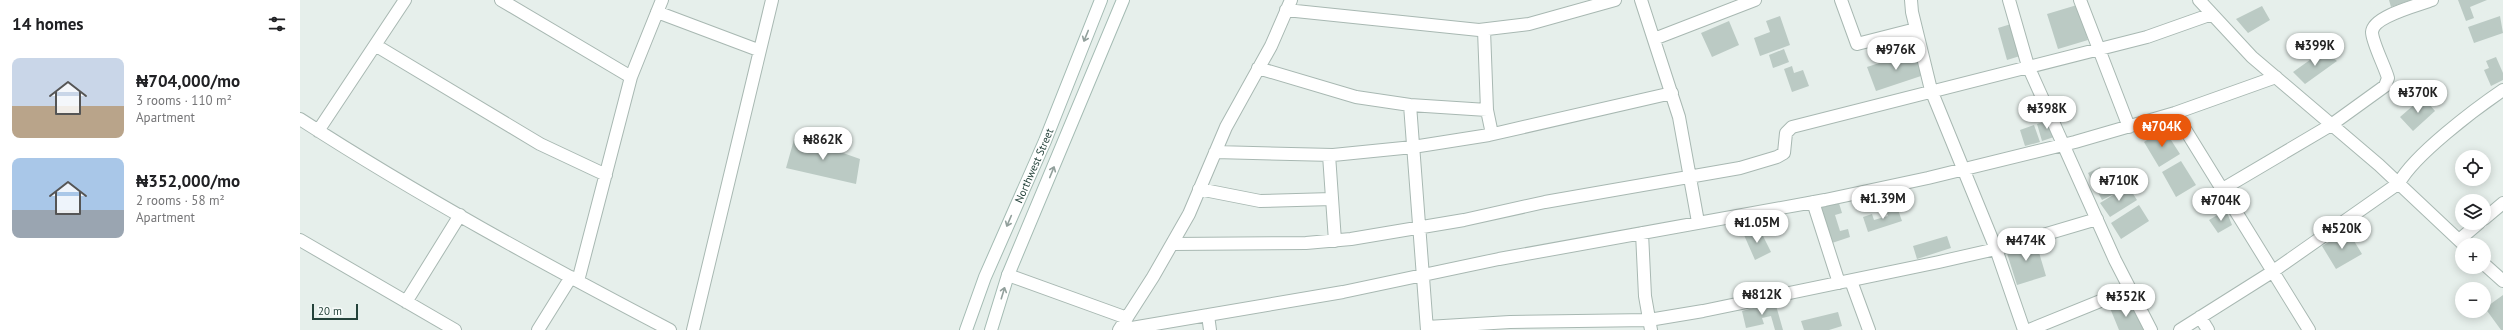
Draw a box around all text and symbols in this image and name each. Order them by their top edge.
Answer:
text: 14 homes [12,13,83,35]
icon: filters [266,13,288,35]
one-way arrow [1082,30,1090,42]
pin: ₦399K [2287,33,2343,67]
pin: ₦976K [1868,37,1924,71]
text: ₦399K [2295,37,2335,54]
text: ₦976K [1876,41,1916,58]
text: ₦704,000/mo [136,70,240,92]
icon: home [44,74,92,122]
pin: ₦370K [2390,80,2446,114]
text: ₦370K [2398,84,2438,101]
text: 3 rooms · 110 m² [136,92,232,109]
pin: ₦398K [2019,96,2075,130]
text: ₦398K [2027,100,2067,117]
text: Apartment [136,109,195,126]
pin: ₦704K [2134,114,2190,148]
text: ₦704K [2142,118,2182,135]
street label: Northwest Street [1012,126,1056,205]
pin: ₦862K [795,127,851,161]
text: ₦862K [803,131,843,148]
map controls [2455,150,2491,318]
button: locate [2455,150,2491,186]
one-way arrow [1048,167,1056,179]
pin: ₦710K [2091,168,2147,202]
text: ₦352,000/mo [136,170,240,192]
text: ₦710K [2099,172,2139,189]
icon: home [44,174,92,222]
pin: ₦1.39M [1850,186,1916,220]
pin: ₦704K [2193,188,2249,222]
text: ₦1.39M [1860,190,1906,207]
text: 2 rooms · 58 m² [136,192,225,209]
text: ₦704K [2201,192,2241,209]
button: layers [2455,194,2491,230]
text: Apartment [136,209,195,226]
pin: ₦1.05M [1724,210,1790,244]
one-way arrow [1005,214,1012,226]
text: ₦1.05M [1734,214,1780,231]
pin: ₦520K [2314,216,2370,250]
text: ₦520K [2322,220,2362,237]
pin: ₦474K [1998,228,2054,262]
text: ₦474K [2006,232,2046,249]
button: + [2455,238,2491,274]
pin: ₦812K [1734,282,1790,316]
button: − [2455,282,2491,318]
pin: ₦352K [2098,284,2154,318]
one-way arrow [1000,286,1007,299]
text: ₦812K [1742,286,1782,303]
text: ₦352K [2106,288,2146,305]
scale bar [312,302,358,321]
text: 20 m [318,304,342,318]

